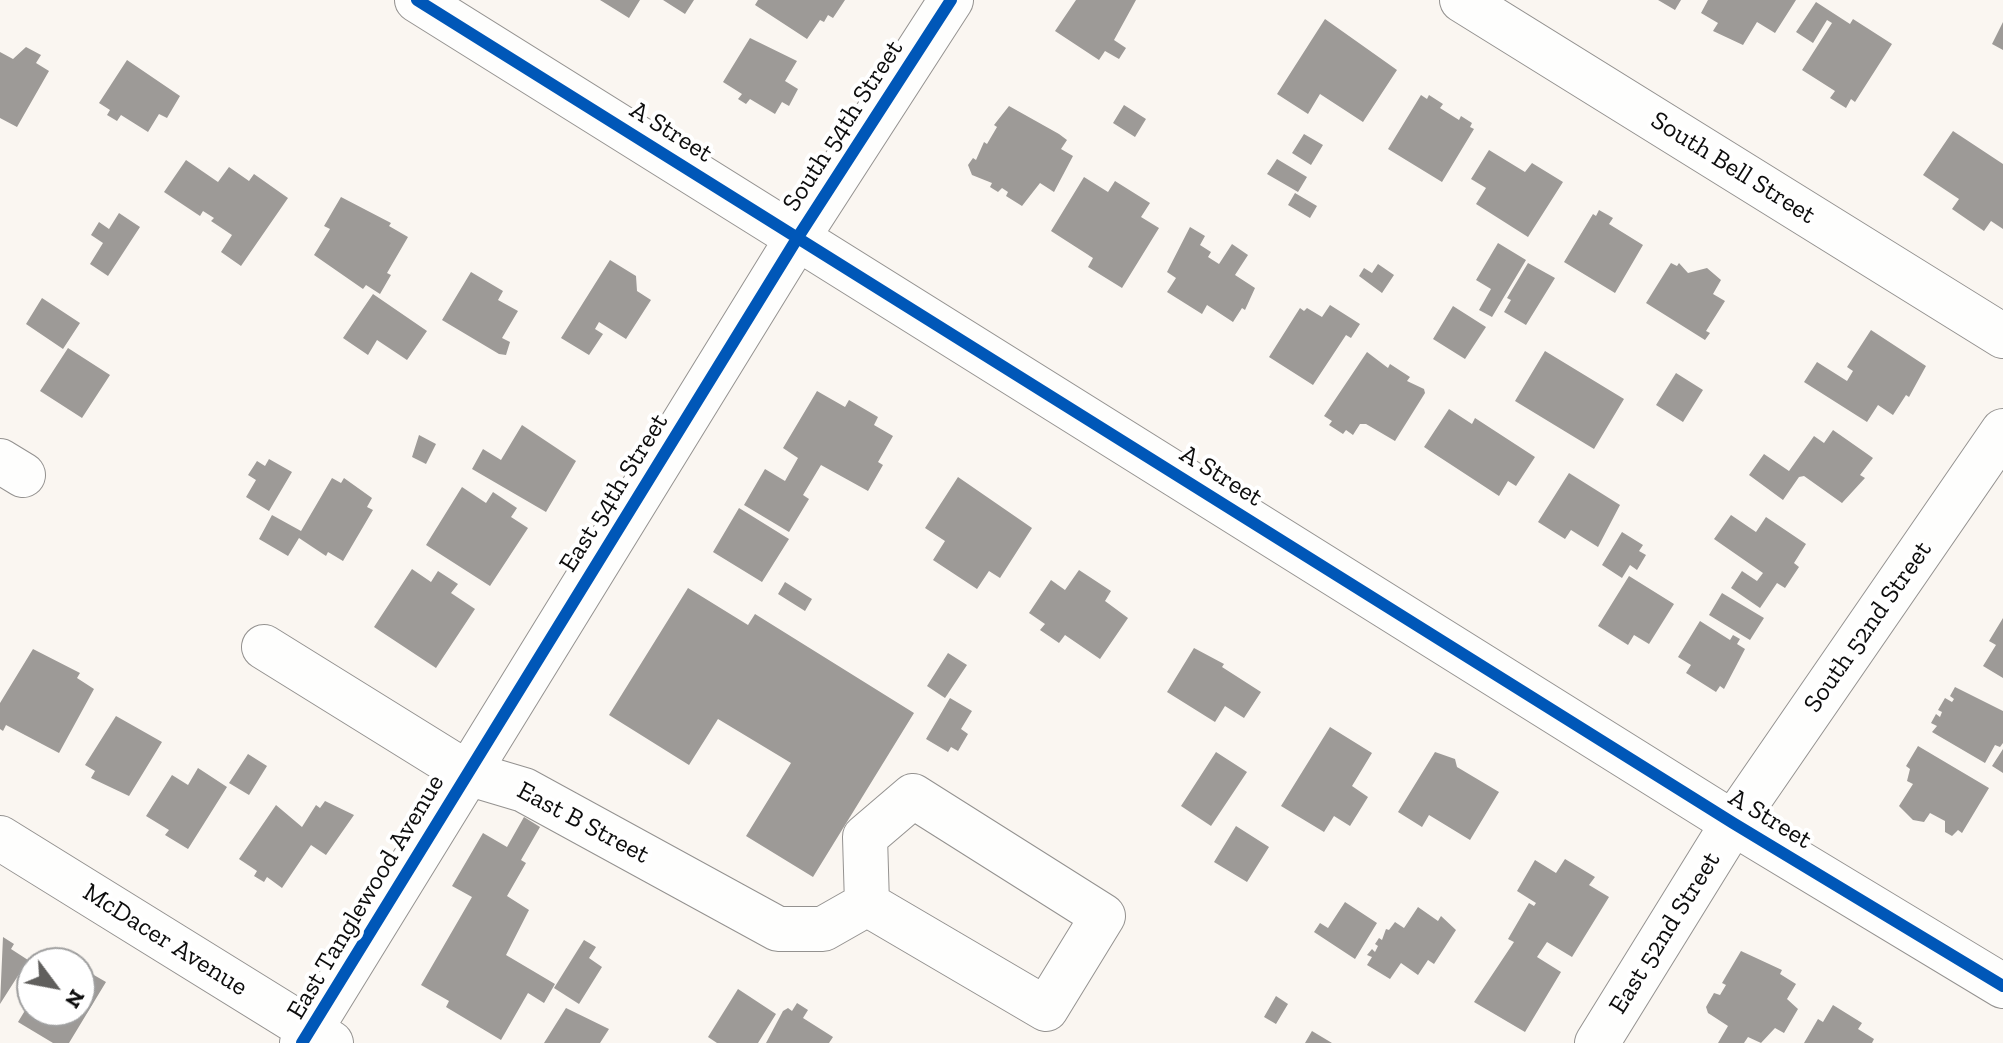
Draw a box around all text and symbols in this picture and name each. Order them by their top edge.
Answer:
street label: South 54th Street [776,35,910,217]
street label: A Street [624,95,718,169]
street label: South Bell Street [1645,105,1821,231]
street label: East 54th Street [553,408,675,578]
street label: A Street [1174,439,1268,513]
street label: South 52nd Street [1797,535,1939,719]
street label: East Tanglewood Avenue [281,769,451,1025]
street label: East B Street [512,775,654,871]
street label: A Street [1723,782,1817,856]
street label: East 52nd Street [1603,846,1727,1020]
street label: McDacer Avenue [77,877,253,1003]
north arrow [16,947,96,1027]
text: N [59,985,91,1013]

